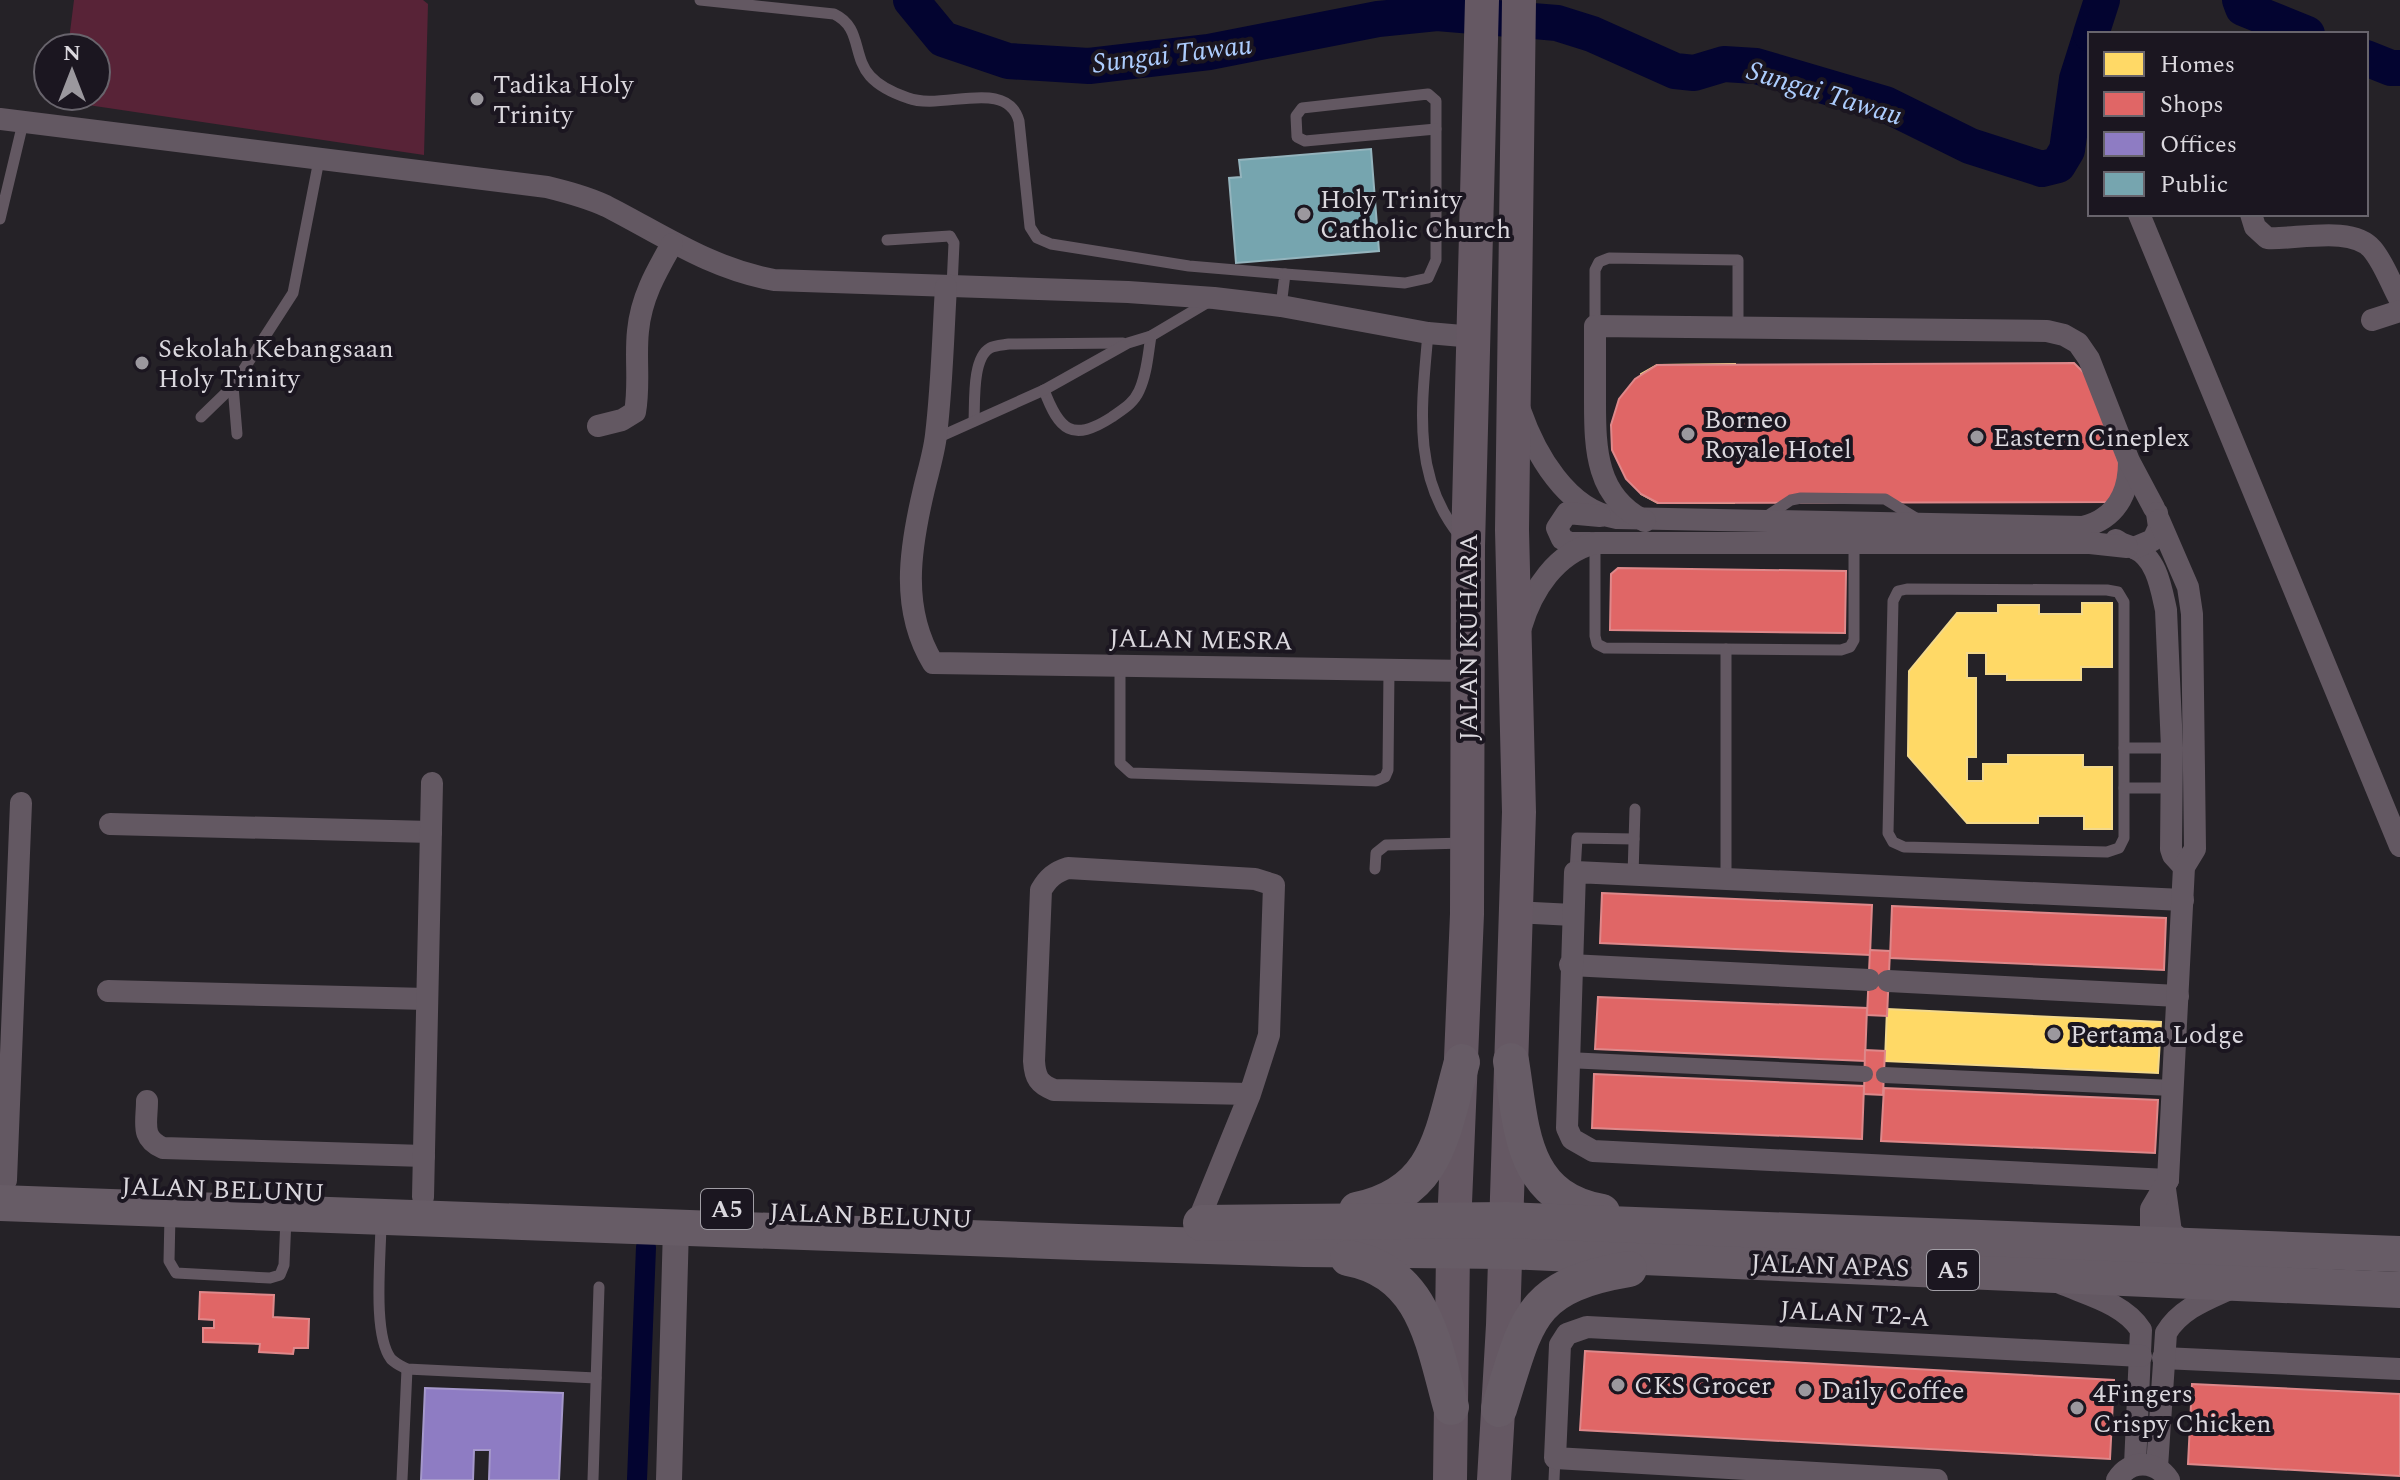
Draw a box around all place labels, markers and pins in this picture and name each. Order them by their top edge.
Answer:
place label: Tadika Holy Trinity [493,65,635,135]
marker: Tadika Holy Trinity [468,90,486,108]
place label: Holy Trinity Catholic Church [1320,180,1511,250]
marker: Holy Trinity Catholic Church [1295,205,1313,223]
place label: Sekolah Kebangsaan Holy Trinity [158,329,394,399]
marker: Sekolah Kebangsaan Holy Trinity [133,354,151,372]
place label: Borneo Royale Hotel [1704,400,1852,470]
place label: Eastern Cineplex [1993,418,2190,458]
marker: Borneo Royale Hotel [1679,425,1697,443]
marker: Eastern Cineplex [1968,428,1986,446]
place label: Pertama Lodge [2070,1015,2244,1055]
marker: Pertama Lodge [2045,1025,2063,1043]
place label: CKS Grocer [1634,1366,1771,1406]
place label: Daily Coffee [1821,1371,1965,1411]
place label: 4Fingers Crispy Chicken [2093,1374,2271,1444]
marker: CKS Grocer [1609,1376,1627,1394]
marker: Daily Coffee [1796,1381,1814,1399]
marker: 4Fingers Crispy Chicken [2068,1399,2086,1417]

